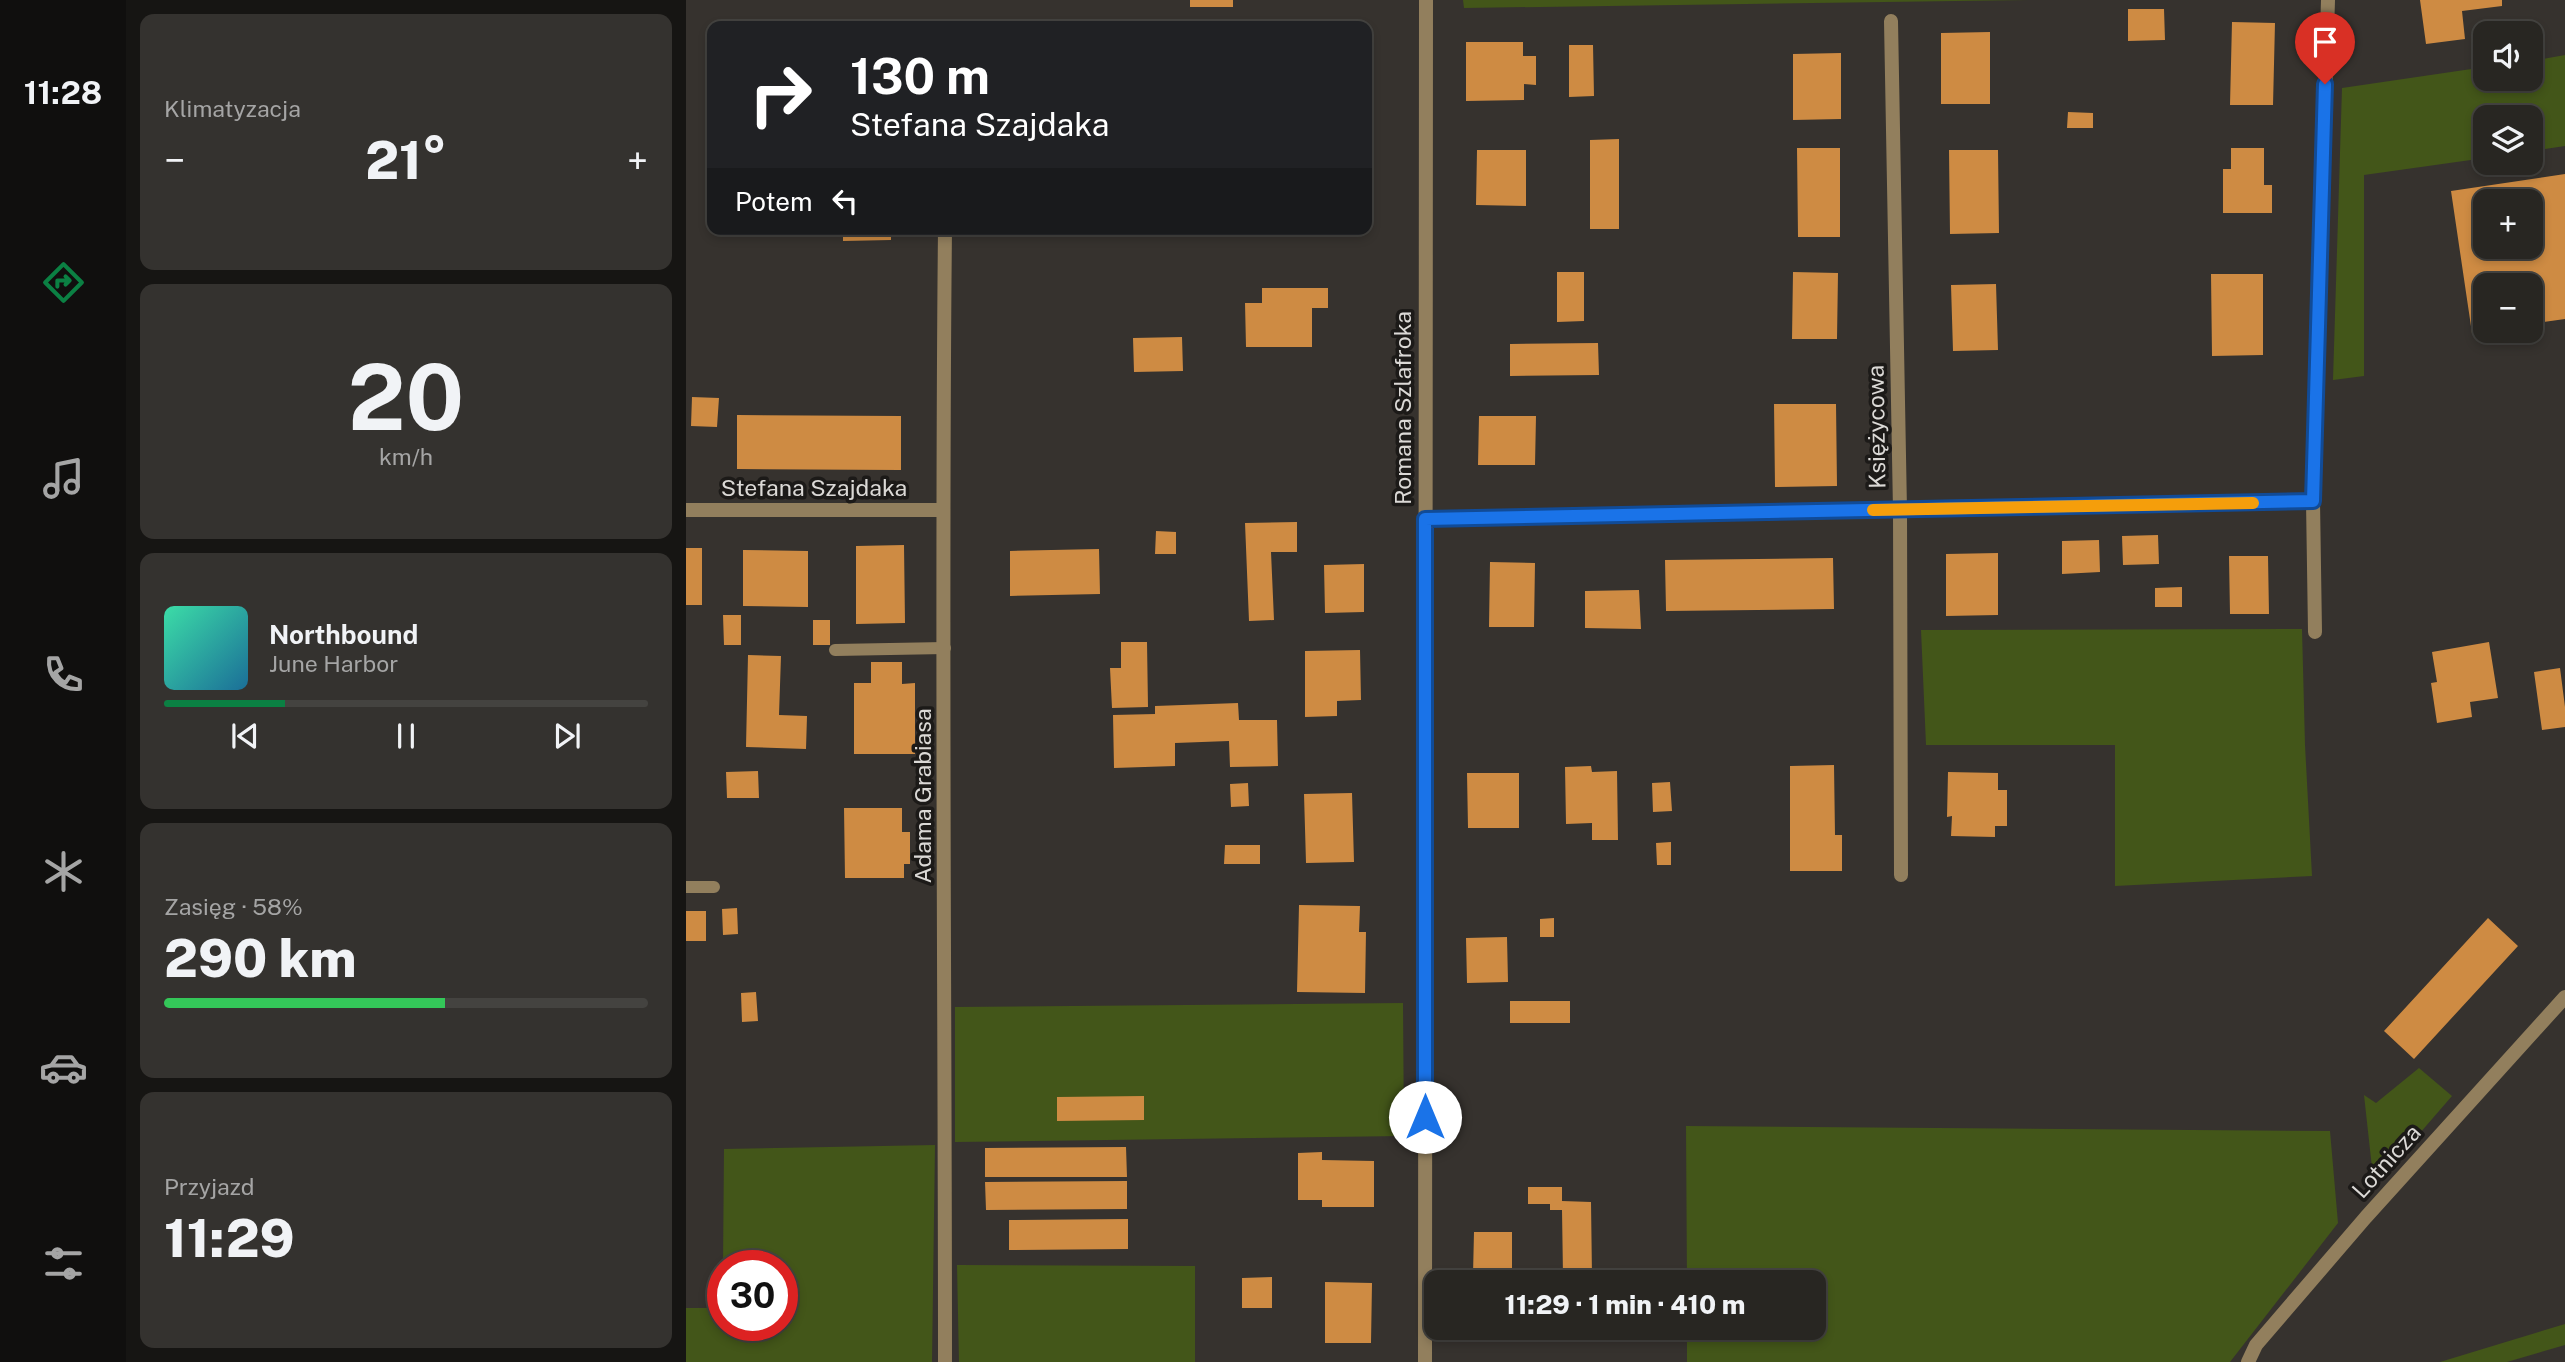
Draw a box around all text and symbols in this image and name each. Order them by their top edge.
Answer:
pin [2295,12.0,2355,84]
map controls [2473,21,2543,343]
button: sound [2473,21,2543,91]
icon: arrive [2306,23,2344,61]
text: 130 m [850,47,990,105]
icon: right [735,49,826,140]
text: 11:28 [24,74,102,111]
text: Klimatyzacja [164,95,301,122]
button: layers [2473,105,2543,175]
text: Stefana Szajdaka [850,106,1110,143]
text: 21° [365,130,447,191]
text: − [164,138,185,183]
text: + [627,138,648,183]
icon: left [826,182,864,220]
text: Potem [735,186,812,217]
button: + [2473,189,2543,259]
icon: directions [39,258,88,307]
button: − [2473,273,2543,343]
street label: Romana Szlafroka [1389,311,1416,505]
text: 20 [348,344,464,450]
street label: Księżycowa [1861,365,1891,489]
text: km/h [379,443,433,470]
icon: music [39,454,88,503]
street label: Stefana Szajdaka [721,474,907,501]
text: Northbound [269,619,418,650]
icon: phone [39,650,88,699]
text: June Harbor [269,650,398,677]
street label: Adama Grabiasa [909,708,936,884]
icon: previous [226,717,264,755]
icon: pause [387,717,425,755]
icon: next [548,717,586,755]
icon: climate [39,847,88,896]
text: Zasięg · 58% [164,893,303,920]
text: 290 km [164,928,356,989]
icon: car [39,1043,88,1092]
position arrow [1388,1080,1462,1154]
street label: Lotnicza [2346,1119,2426,1203]
text: Przyjazd [164,1173,254,1200]
text: 11:29 [164,1208,295,1269]
icon: filters [39,1239,88,1288]
speed limit sign: 30 [707,1250,798,1341]
text: 11:29 · 1 min · 410 m [1505,1289,1745,1320]

